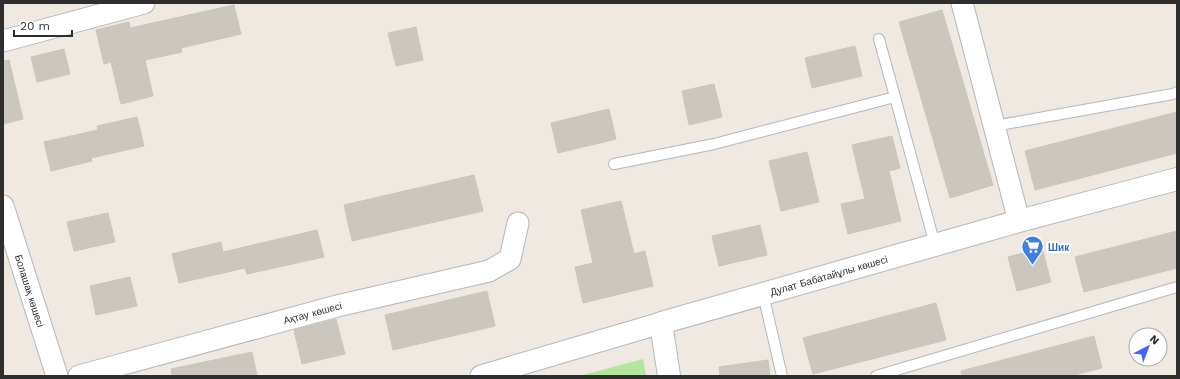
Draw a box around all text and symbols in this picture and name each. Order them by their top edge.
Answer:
scale bar [14,12,72,38]
text: 20 m [20,19,50,33]
supermarket icon: Шик [1019,234,1045,267]
place label: Шик [1048,242,1070,253]
street label: Болашақ көшесі [13,253,47,328]
street label: Дулат Бабатайұлы көшесі [769,253,889,297]
street label: Ақтау көшесі [282,300,343,326]
north arrow [1128,327,1168,367]
text: N [1147,332,1162,347]

